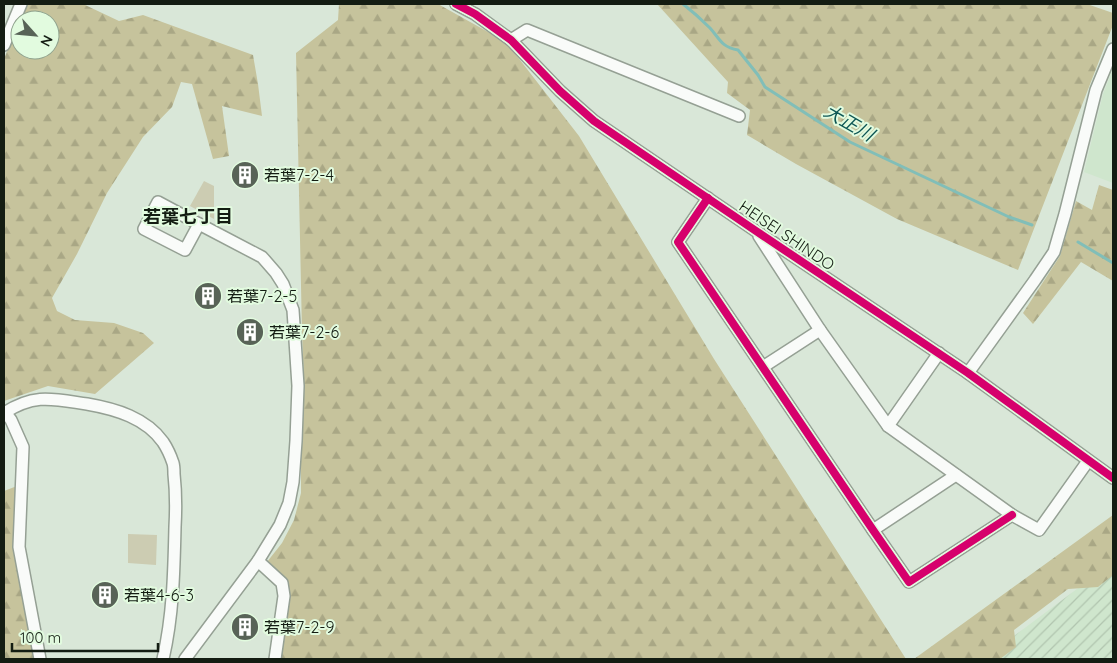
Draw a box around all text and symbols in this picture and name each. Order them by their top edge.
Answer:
north arrow [10,10,60,60]
text: N [36,32,57,50]
water label: 大正川 [820,99,880,147]
building icon: 若葉7-2-4 [230,160,260,190]
place label: 若葉7-2-4 [264,165,334,185]
street label: HEISEI SHINDO [735,196,839,274]
district label: 若葉七丁目 [143,205,233,228]
building icon: 若葉7-2-5 [193,281,223,311]
place label: 若葉7-2-5 [227,286,297,306]
building icon: 若葉7-2-6 [235,317,265,347]
place label: 若葉7-2-6 [269,322,340,342]
building icon: 若葉4-6-3 [90,580,120,610]
place label: 若葉4-6-3 [124,585,194,605]
building icon: 若葉7-2-9 [230,612,260,642]
place label: 若葉7-2-9 [264,617,335,637]
scale bar [12,620,159,652]
text: 100 m [20,628,61,647]

